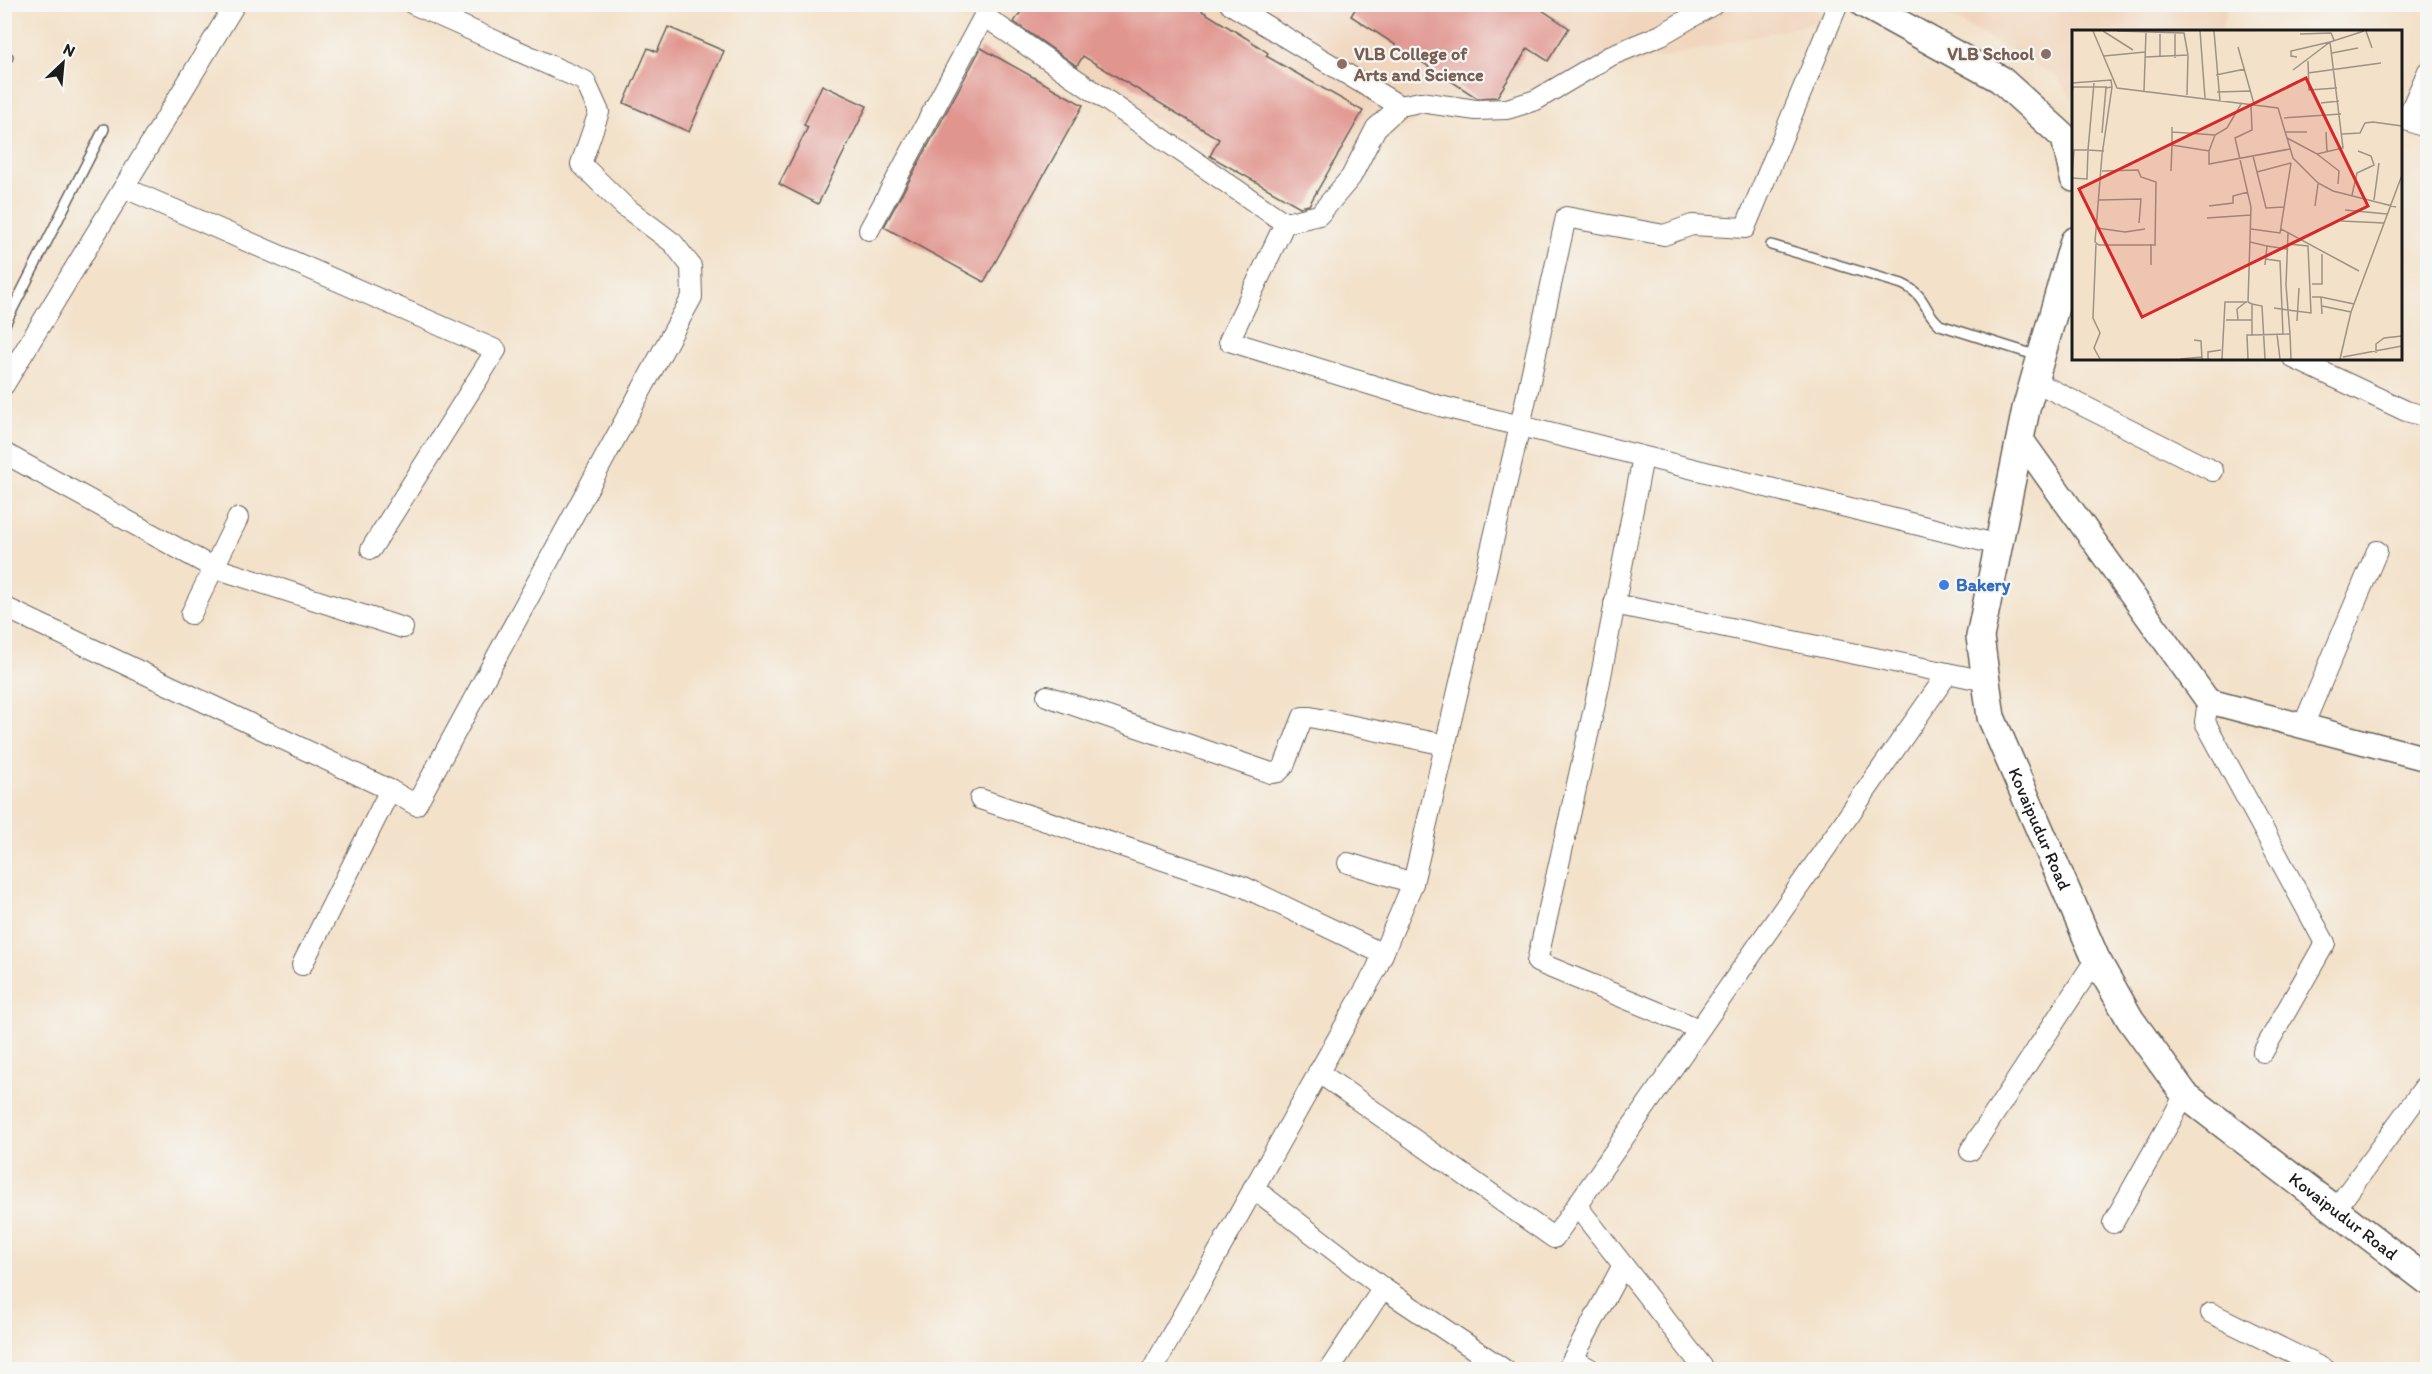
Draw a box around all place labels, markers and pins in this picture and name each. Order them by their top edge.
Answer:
place label: VLB College of Arts and Science [1353,43,1484,86]
place label: VLB School [1947,43,2035,65]
marker: VLB School [2039,47,2053,61]
marker: VLB College of Arts and Science [1335,57,1349,71]
place label: Bakery [1956,574,2011,596]
marker: Bakery [1937,578,1951,592]

